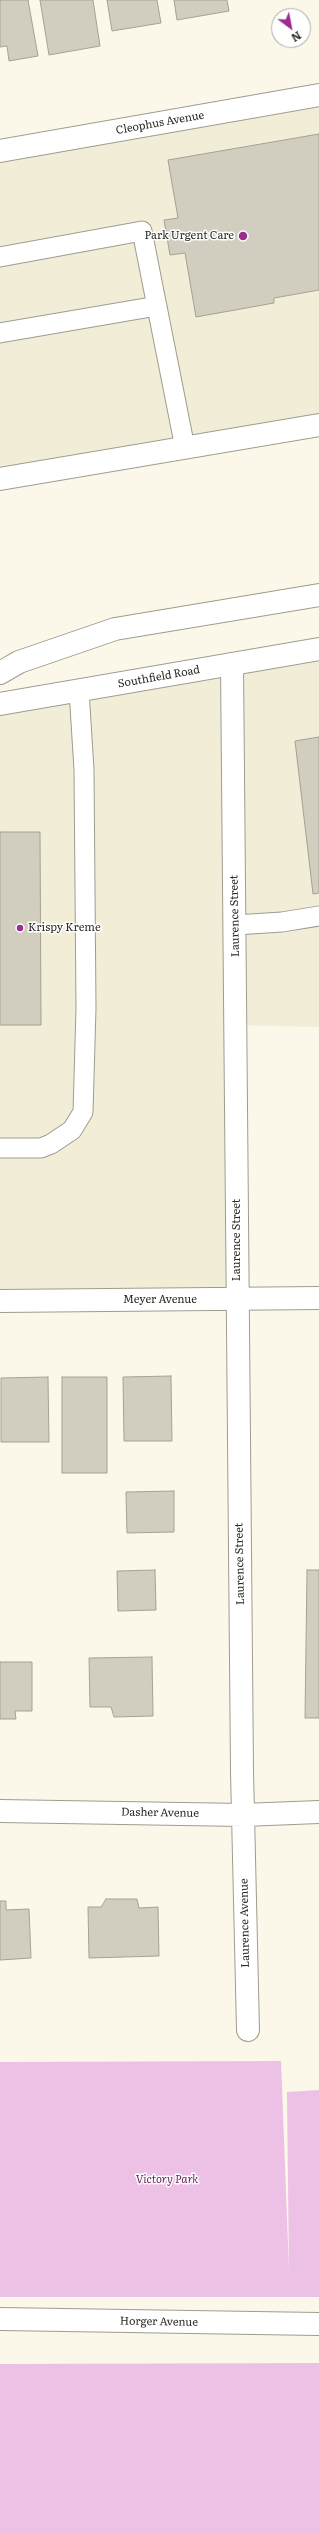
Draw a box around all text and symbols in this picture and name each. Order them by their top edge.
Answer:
north arrow [271,8,311,48]
text: N [289,28,305,47]
street label: Cleophus Avenue [115,109,205,137]
place label: Park Urgent Care [144,229,234,243]
marker: Park Urgent Care [237,230,249,242]
street label: Southfield Road [117,663,201,691]
street label: Laurence Street [228,875,242,957]
place label: Krispy Kreme [28,921,101,935]
marker: Krispy Kreme [15,923,25,933]
street label: Laurence Street [230,1199,244,1281]
street label: Meyer Avenue [123,1293,197,1307]
street label: Laurence Street [233,1523,247,1605]
street label: Dasher Avenue [121,1806,199,1820]
street label: Laurence Avenue [238,1878,252,1968]
park label: Victory Park [136,2173,198,2187]
street label: Horger Avenue [120,2315,198,2329]

